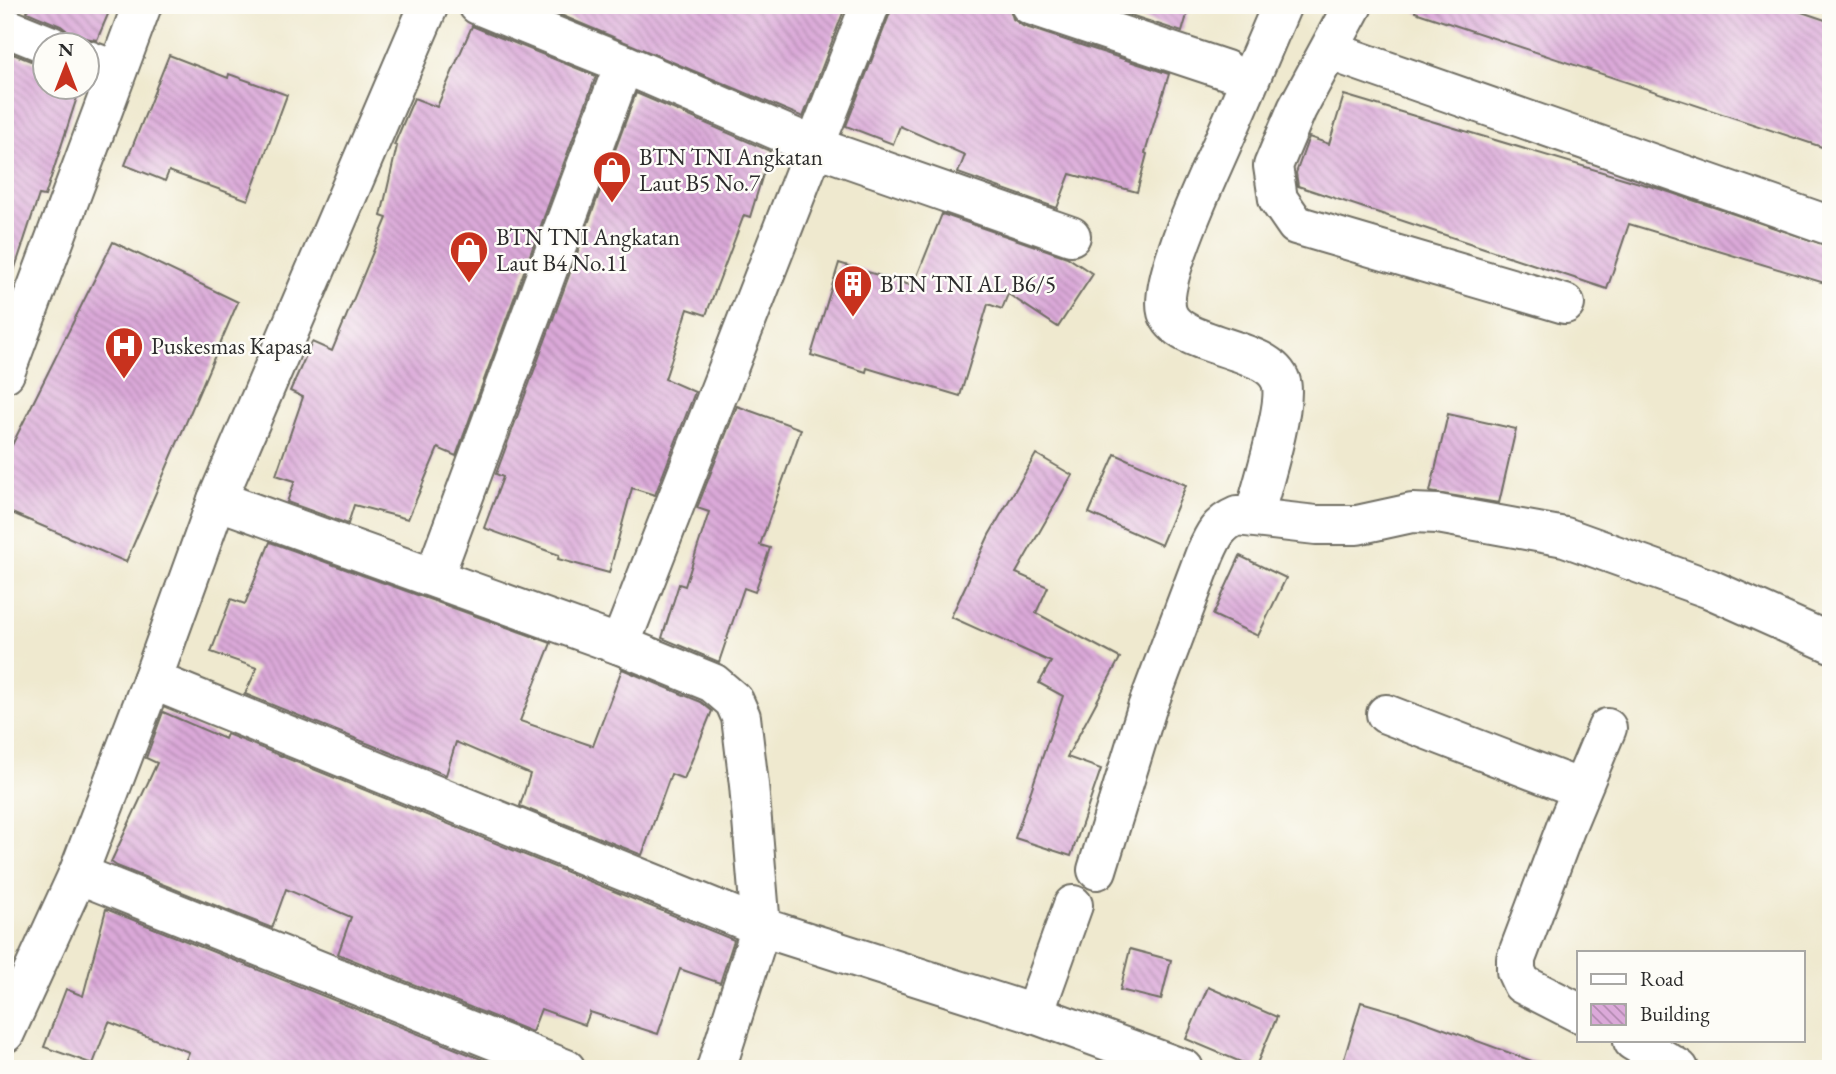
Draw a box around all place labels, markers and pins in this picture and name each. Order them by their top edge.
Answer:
place label: BTN TNI Angkatan Laut B5 No.7 [639,142,823,198]
shop icon: BTN TNI Angkatan Laut B5 No.7 [591,149,633,204]
place label: BTN TNI Angkatan Laut B4 No.11 [496,222,680,278]
shop icon: BTN TNI Angkatan Laut B4 No.11 [448,229,490,284]
building icon: BTN TNI AL B6/5 [832,263,874,318]
place label: BTN TNI AL B6/5 [880,269,1056,299]
hospital icon: Puskesmas Kapasa [103,325,145,380]
place label: Puskesmas Kapasa [151,331,312,361]

